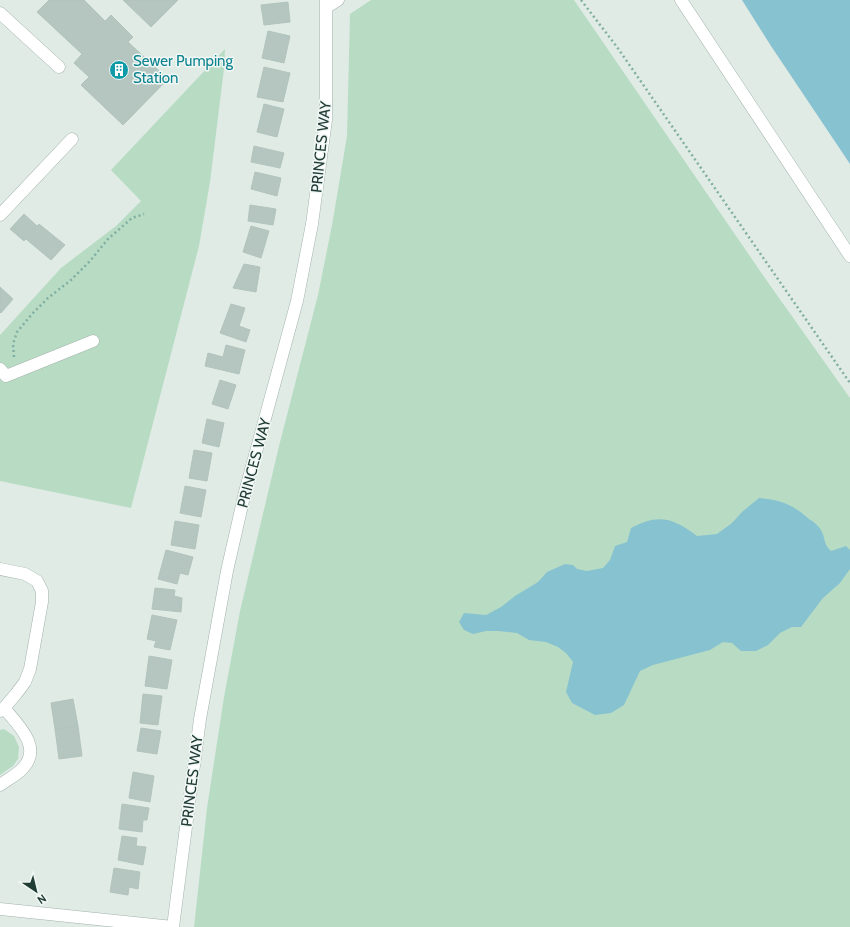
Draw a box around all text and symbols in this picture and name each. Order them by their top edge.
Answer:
place label: Sewer Pumping Station [133,52,233,87]
building icon: Sewer Pumping Station [108,59,130,81]
street label: PRINCES WAY [307,100,335,194]
street label: PRINCES WAY [233,416,275,510]
street label: PRINCES WAY [177,734,207,828]
north arrow [16,871,56,911]
text: N [35,891,49,907]

